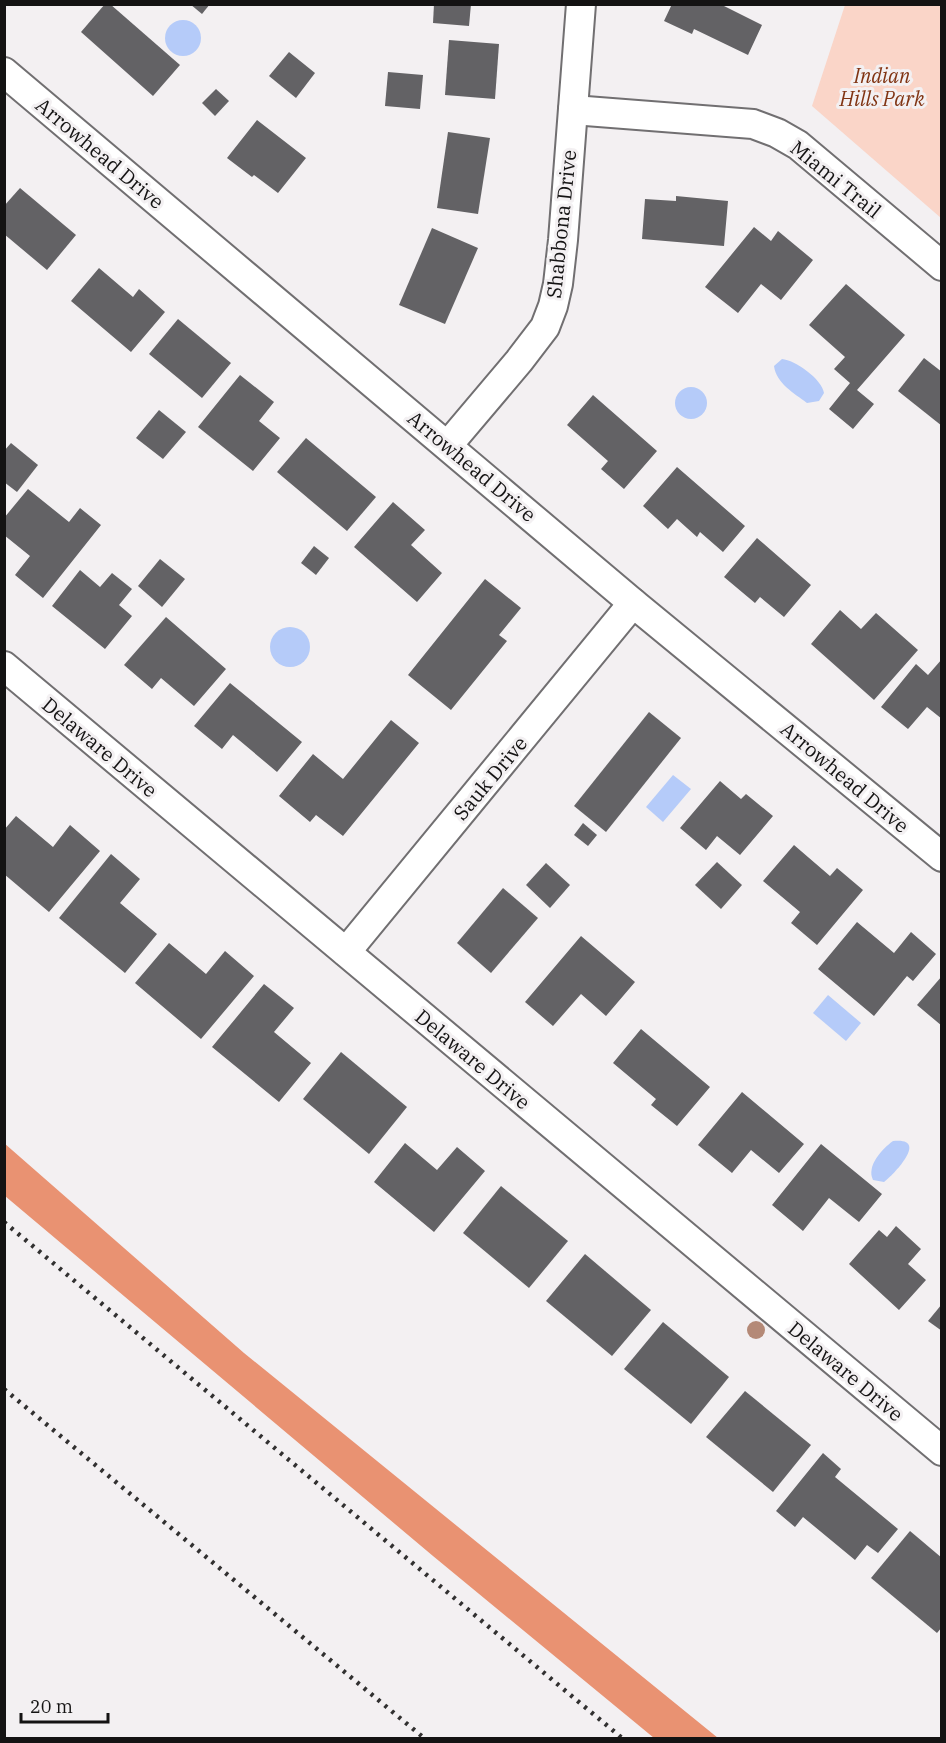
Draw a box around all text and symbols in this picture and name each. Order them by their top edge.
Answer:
park label: Indian Hills Park [838,62,925,112]
street label: Arrowhead Drive [30,91,170,215]
street label: Miami Trail [785,134,887,224]
street label: Shabbona Drive [540,148,582,300]
street label: Arrowhead Drive [402,404,542,528]
street label: Delaware Drive [37,691,163,803]
street label: Arrowhead Drive [775,715,915,839]
street label: Sauk Drive [447,730,533,826]
street label: Delaware Drive [410,1003,536,1115]
street label: Delaware Drive [783,1315,909,1427]
scale bar [21,1686,108,1724]
text: 20 m [30,1695,73,1718]

